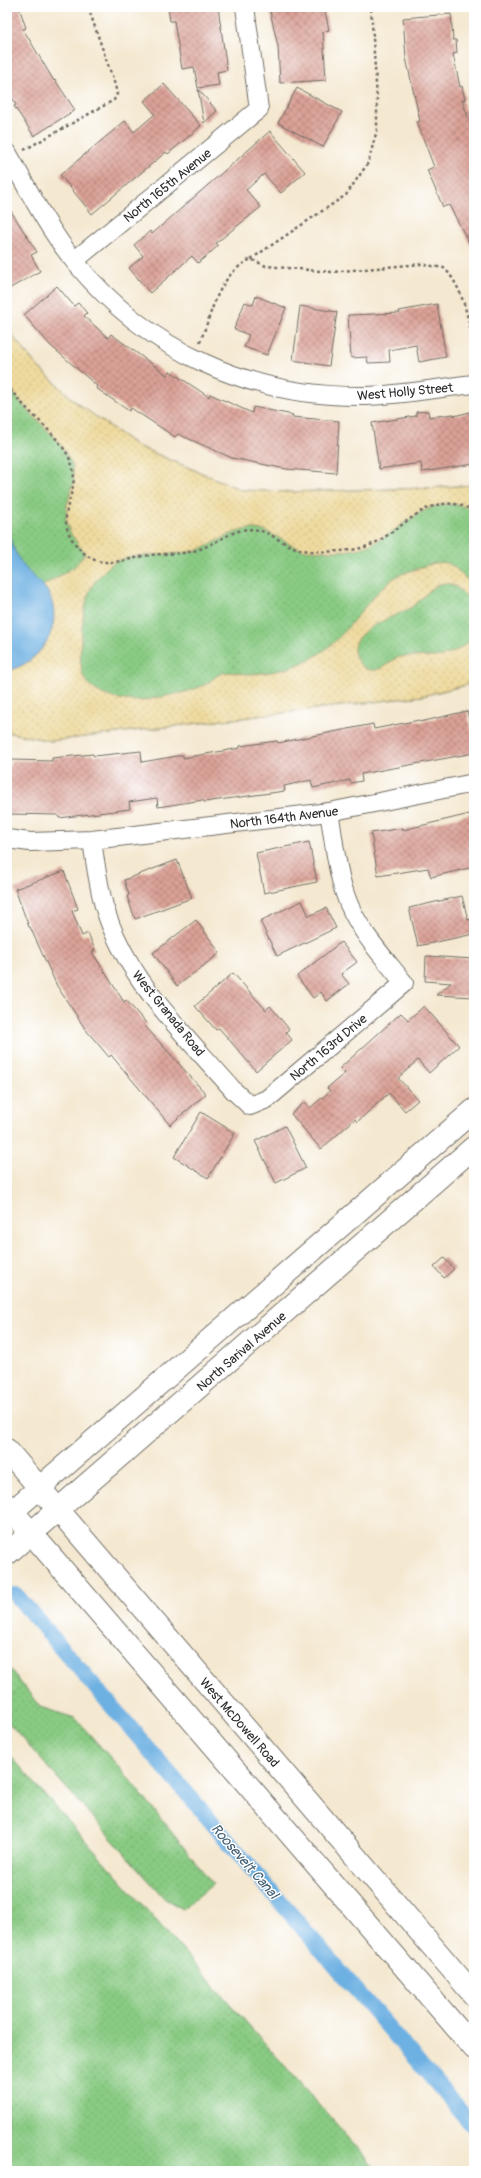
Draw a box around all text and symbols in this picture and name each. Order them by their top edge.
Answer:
street label: North 165th Avenue [120,145,215,226]
street label: West Holly Street [356,380,455,404]
street label: North 164th Avenue [229,803,340,833]
street label: West Granada Road [129,967,208,1060]
street label: North 163rd Drive [287,1010,371,1085]
street label: North Sarival Avenue [194,1308,290,1395]
street label: West McDowell Road [196,1675,283,1771]
water label: Roosevelt Canal [207,1820,283,1904]

